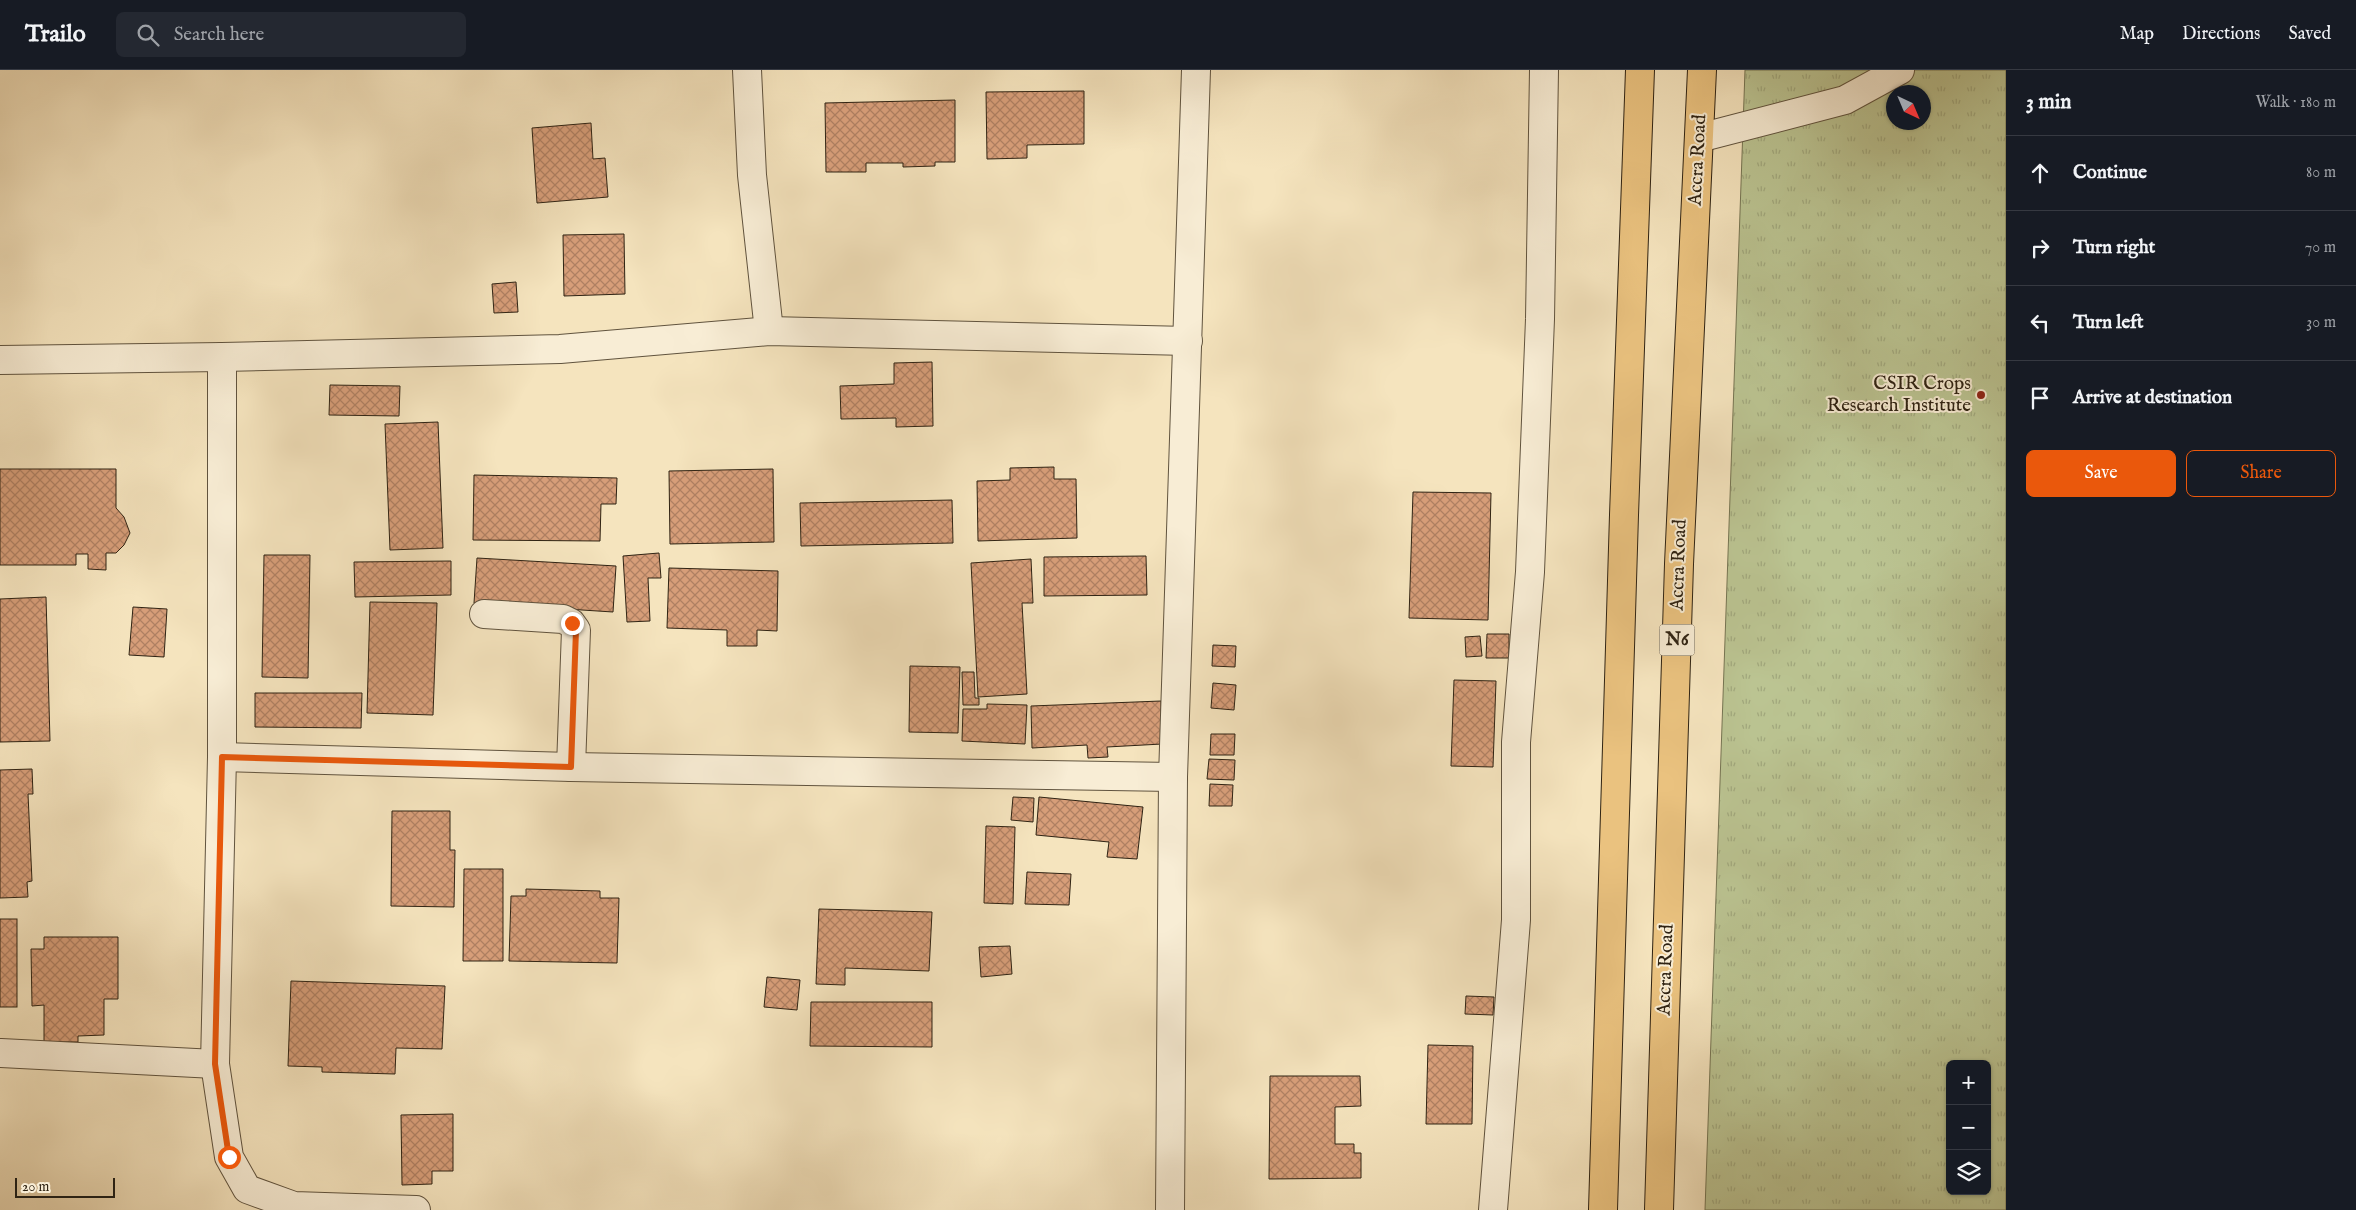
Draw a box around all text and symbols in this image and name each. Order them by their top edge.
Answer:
search box [116,12,466,57]
text: Trailo [25,19,86,50]
icon: search [134,21,162,49]
text: Search here [174,23,264,47]
text: Map [2120,23,2154,46]
text: Directions [2182,23,2260,46]
text: Saved [2288,23,2331,46]
north arrow [1886,85,1931,130]
text: 3 min [2026,89,2071,116]
text: Walk · 180 m [2255,93,2336,113]
street label: Accra Road [1684,113,1712,207]
icon: ahead [2026,159,2054,187]
text: Continue [2073,161,2147,185]
text: 80 m [2306,163,2336,183]
icon: right [2026,234,2054,262]
text: Turn right [2073,236,2155,260]
text: 70 m [2305,238,2336,258]
icon: left [2026,309,2054,337]
text: Turn left [2073,311,2144,335]
text: 30 m [2306,313,2336,333]
place label: CSIR Crops Research Institute [1827,372,1971,418]
icon: arrive [2026,384,2054,412]
text: Arrive at destination [2073,386,2232,410]
marker: CSIR Crops Research Institute [1975,389,1987,401]
button: Save [2026,450,2176,497]
button: Share [2186,450,2336,497]
street label: Accra Road [1665,518,1693,612]
route end [561,612,584,635]
road number: N6 [1660,624,1694,656]
street label: Accra Road [1652,923,1680,1017]
map controls [1946,1060,1991,1195]
button: + [1946,1060,1991,1105]
button: − [1946,1105,1991,1150]
route start [218,1146,241,1169]
button: layers [1946,1150,1991,1195]
scale bar [15,1175,115,1198]
text: 20 m [22,1178,49,1196]

